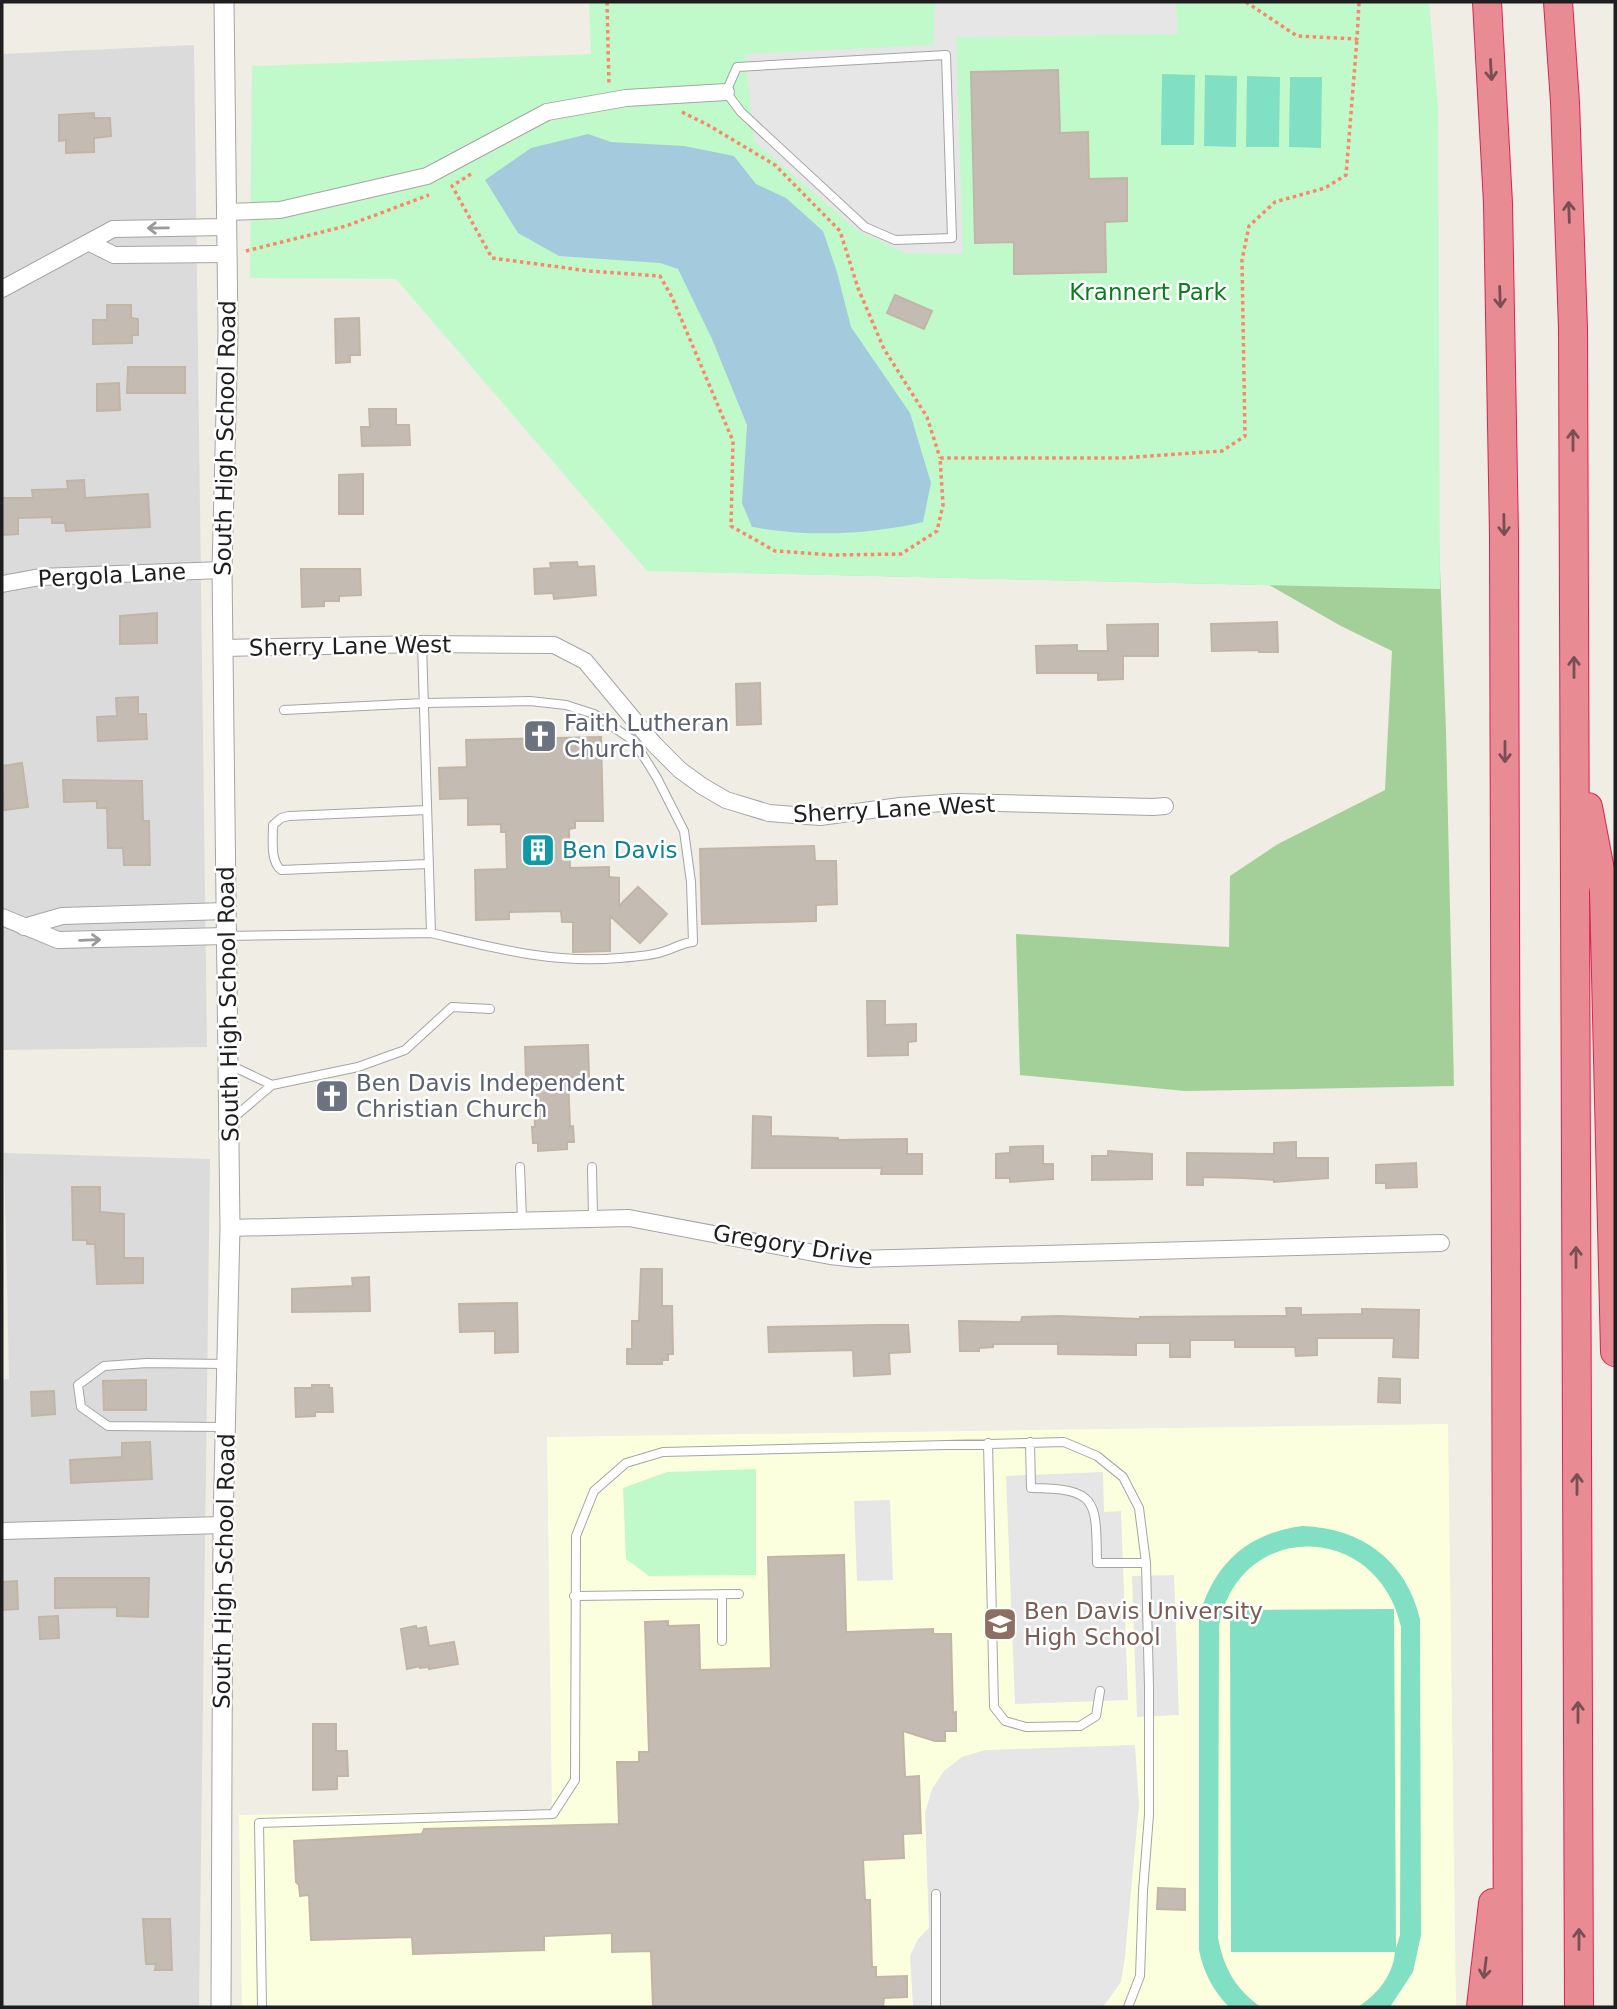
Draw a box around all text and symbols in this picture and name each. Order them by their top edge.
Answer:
one-way arrow [1484,58,1497,81]
one-way arrow [1562,201,1575,224]
one-way arrow [146,221,169,235]
park label: Krannert Park [1069,279,1227,305]
one-way arrow [1494,285,1507,308]
street label: South High School Road [210,300,240,576]
one-way arrow [1566,429,1580,452]
one-way arrow [1497,513,1511,536]
street label: Pergola Lane [37,558,187,592]
street label: Sherry Lane West [249,631,451,661]
one-way arrow [1568,656,1581,679]
place label: Faith Lutheran Church [564,710,729,762]
church icon: Faith Lutheran Church [521,717,559,755]
one-way arrow [1498,740,1512,763]
street label: Sherry Lane West [792,791,996,827]
building icon: Ben Davis [519,831,557,869]
place label: Ben Davis [562,837,678,863]
street label: South High School Road [213,866,243,1142]
one-way arrow [78,933,101,946]
place label: Ben Davis Independent Christian Church [356,1070,625,1122]
church icon: Ben Davis Independent Christian Church [313,1077,351,1115]
street label: Gregory Drive [711,1220,875,1270]
one-way arrow [1569,1245,1583,1268]
street label: South High School Road [209,1433,239,1709]
one-way arrow [1570,1473,1584,1496]
place label: Ben Davis University High School [1024,1598,1263,1650]
school or university icon: Ben Davis University High School [981,1605,1019,1643]
one-way arrow [1571,1700,1585,1723]
one-way arrow [1572,1928,1586,1951]
one-way arrow [1479,1957,1492,1979]

